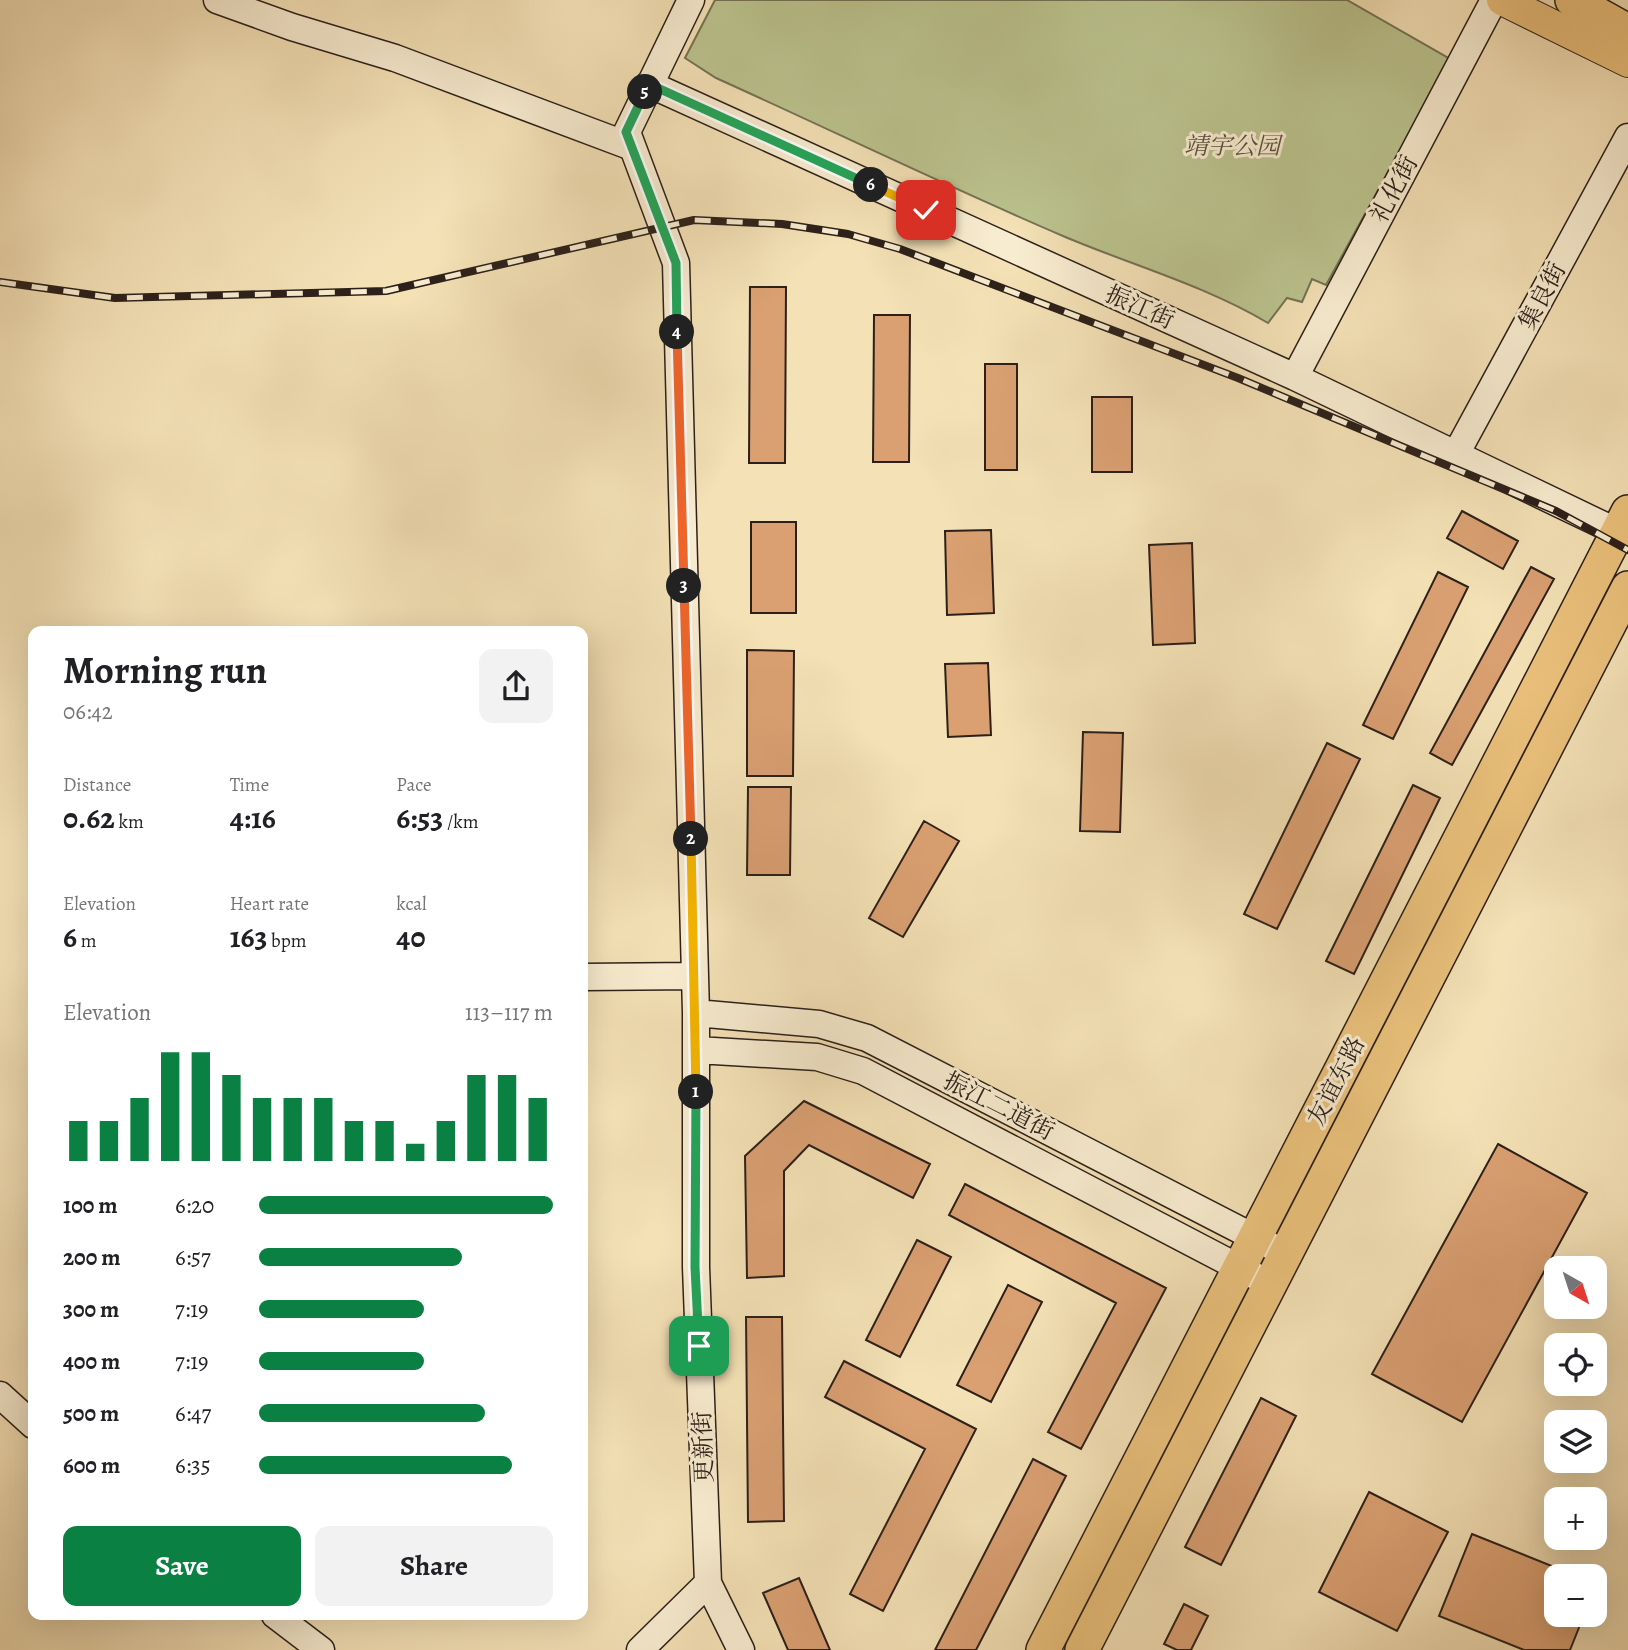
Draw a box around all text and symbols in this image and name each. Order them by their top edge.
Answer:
pin: 5 [628,74,662,110]
text: 5 [640,78,649,104]
park label: 靖宇公园 [1184,130,1284,162]
street label: 礼化街 [1363,150,1425,228]
pin: 6 [854,168,888,202]
text: 6 [866,171,875,197]
pin [896,180,956,240]
icon: check [907,191,945,229]
street label: 集良街 [1511,257,1573,335]
street label: 振江街 [1101,278,1179,336]
pin: 4 [660,314,694,350]
text: 4 [672,318,681,344]
pin: 3 [666,568,702,604]
text: 3 [679,572,688,598]
text: Morning run [63,644,267,696]
button: share [479,649,553,723]
text: 06:42 [63,696,113,727]
text: Distance [63,772,131,798]
text: Time [230,772,269,798]
text: Pace [396,772,432,798]
text: 0.62 [63,798,115,838]
text: 4:16 [230,798,276,838]
text: 6:53 [396,798,443,838]
text: km [115,809,144,835]
text: /km [443,809,478,835]
pin: 2 [674,822,708,856]
text: 2 [686,825,695,851]
text: Elevation [63,891,136,917]
text: Heart rate [230,891,309,917]
text: kcal [396,891,427,917]
text: 6 [63,917,77,957]
text: 163 [230,917,267,957]
text: 40 [396,917,426,957]
text: m [77,928,97,954]
text: bpm [267,928,307,954]
text: Elevation [63,997,151,1028]
text: 113–117 m [465,997,553,1028]
street label: 友谊东路 [1300,1031,1372,1131]
street label: 振江二道街 [938,1065,1060,1147]
pin: 1 [678,1074,714,1110]
text: 1 [692,1078,699,1104]
text: 100 m [63,1190,118,1221]
text: 6:20 [175,1190,214,1221]
text: 200 m [63,1242,121,1273]
text: 6:57 [175,1242,211,1273]
north arrow [1544,1256,1606,1320]
map controls [1544,1256,1607,1627]
text: 300 m [63,1294,119,1325]
text: 7:19 [175,1294,208,1325]
pin [669,1316,729,1376]
icon: arrive [680,1327,718,1365]
button: locate [1544,1333,1607,1396]
text: 400 m [63,1346,120,1377]
text: 7:19 [175,1346,208,1377]
text: 500 m [63,1398,119,1429]
text: 6:47 [175,1398,211,1429]
street label: 更新街 [686,1410,720,1484]
button: layers [1544,1410,1607,1473]
text: 600 m [63,1450,120,1481]
text: 6:35 [175,1450,211,1481]
button: + [1544,1487,1607,1550]
button: Save [63,1526,301,1606]
button: Share [315,1526,553,1606]
button: − [1544,1564,1607,1627]

